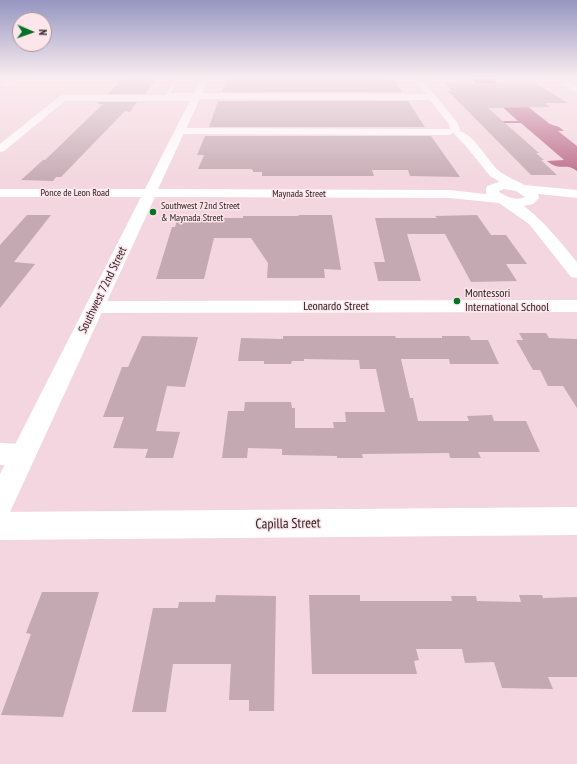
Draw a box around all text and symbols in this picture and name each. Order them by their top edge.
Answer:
north arrow [12,12,52,52]
text: N [36,29,50,36]
street label: Ponce de Leon Road [41,187,109,199]
street label: Maynada Street [272,188,326,200]
place label: Southwest 72nd Street & Maynada Street [161,200,240,224]
marker: Southwest 72nd Street & Maynada Street [148,207,158,217]
street label: Southwest 72nd Street [76,244,130,336]
place label: Montessori International School [465,287,549,315]
marker: Montessori International School [452,296,462,306]
street label: Leonardo Street [303,300,369,314]
street label: Capilla Street [255,515,321,533]

